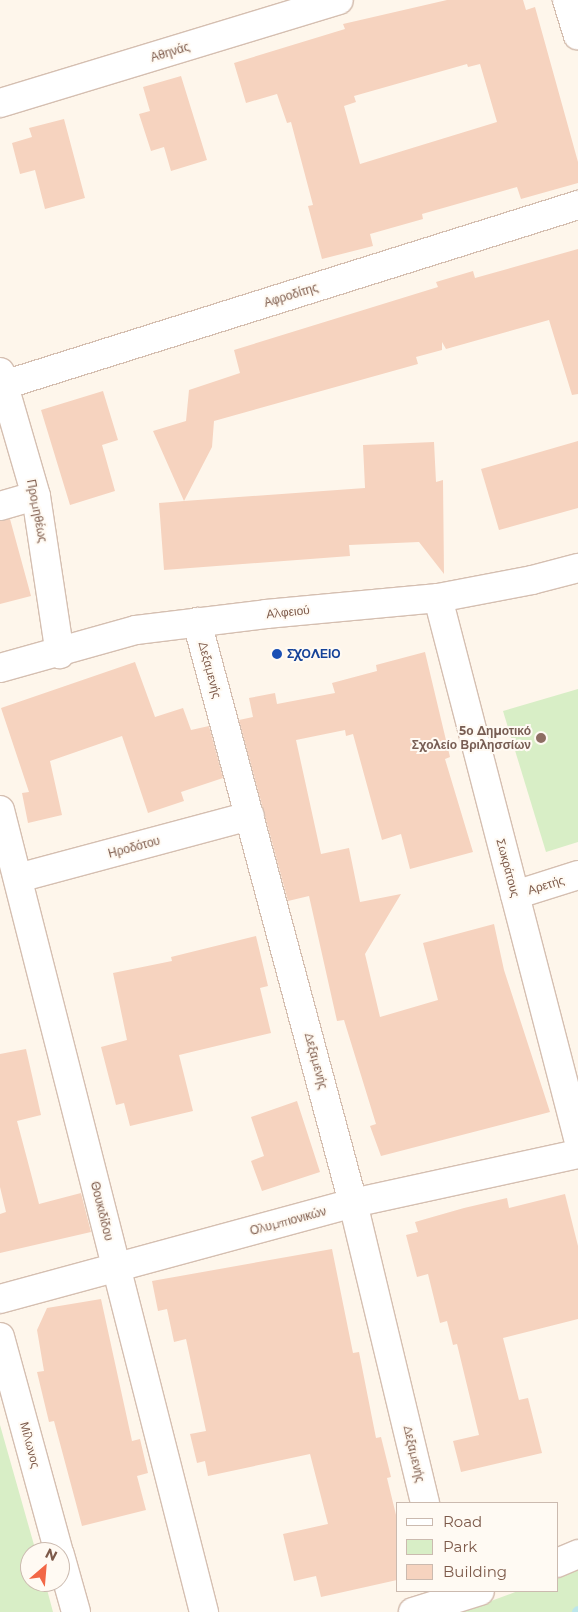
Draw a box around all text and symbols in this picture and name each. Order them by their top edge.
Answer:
street label: Αθηνάς [149,39,191,65]
street label: Αφροδίτης [262,280,320,310]
street label: Προμηθέως [24,478,50,544]
street label: Αλφειού [266,603,310,621]
street label: Δεξαμενής [196,640,224,700]
place label: ΣΧΟΛΕΙΟ [287,647,341,661]
marker: ΣΧΟΛΕΙΟ [271,648,283,660]
place label: 5ο Δημοτικό Σχολείο Βριλησσίων [412,724,531,752]
marker: 5ο Δημοτικό Σχολείο Βριλησσίων [535,732,547,744]
street label: Ηροδότου [106,833,162,861]
street label: Σωκράτους [493,837,523,899]
street label: Αρετής [526,873,566,897]
street label: Δεξαμενής [302,1031,330,1091]
street label: Θουκιδίδου [88,1180,116,1242]
street label: Ολυμπιονικών [248,1204,328,1238]
street label: Μίλωνος [17,1420,43,1470]
street label: Δεξαμενής [400,1424,428,1484]
legend [396,1502,558,1592]
text: Road [443,1512,482,1531]
text: Park [443,1537,477,1556]
north arrow [20,1542,70,1592]
text: N [42,1544,60,1565]
text: Building [443,1562,507,1581]

